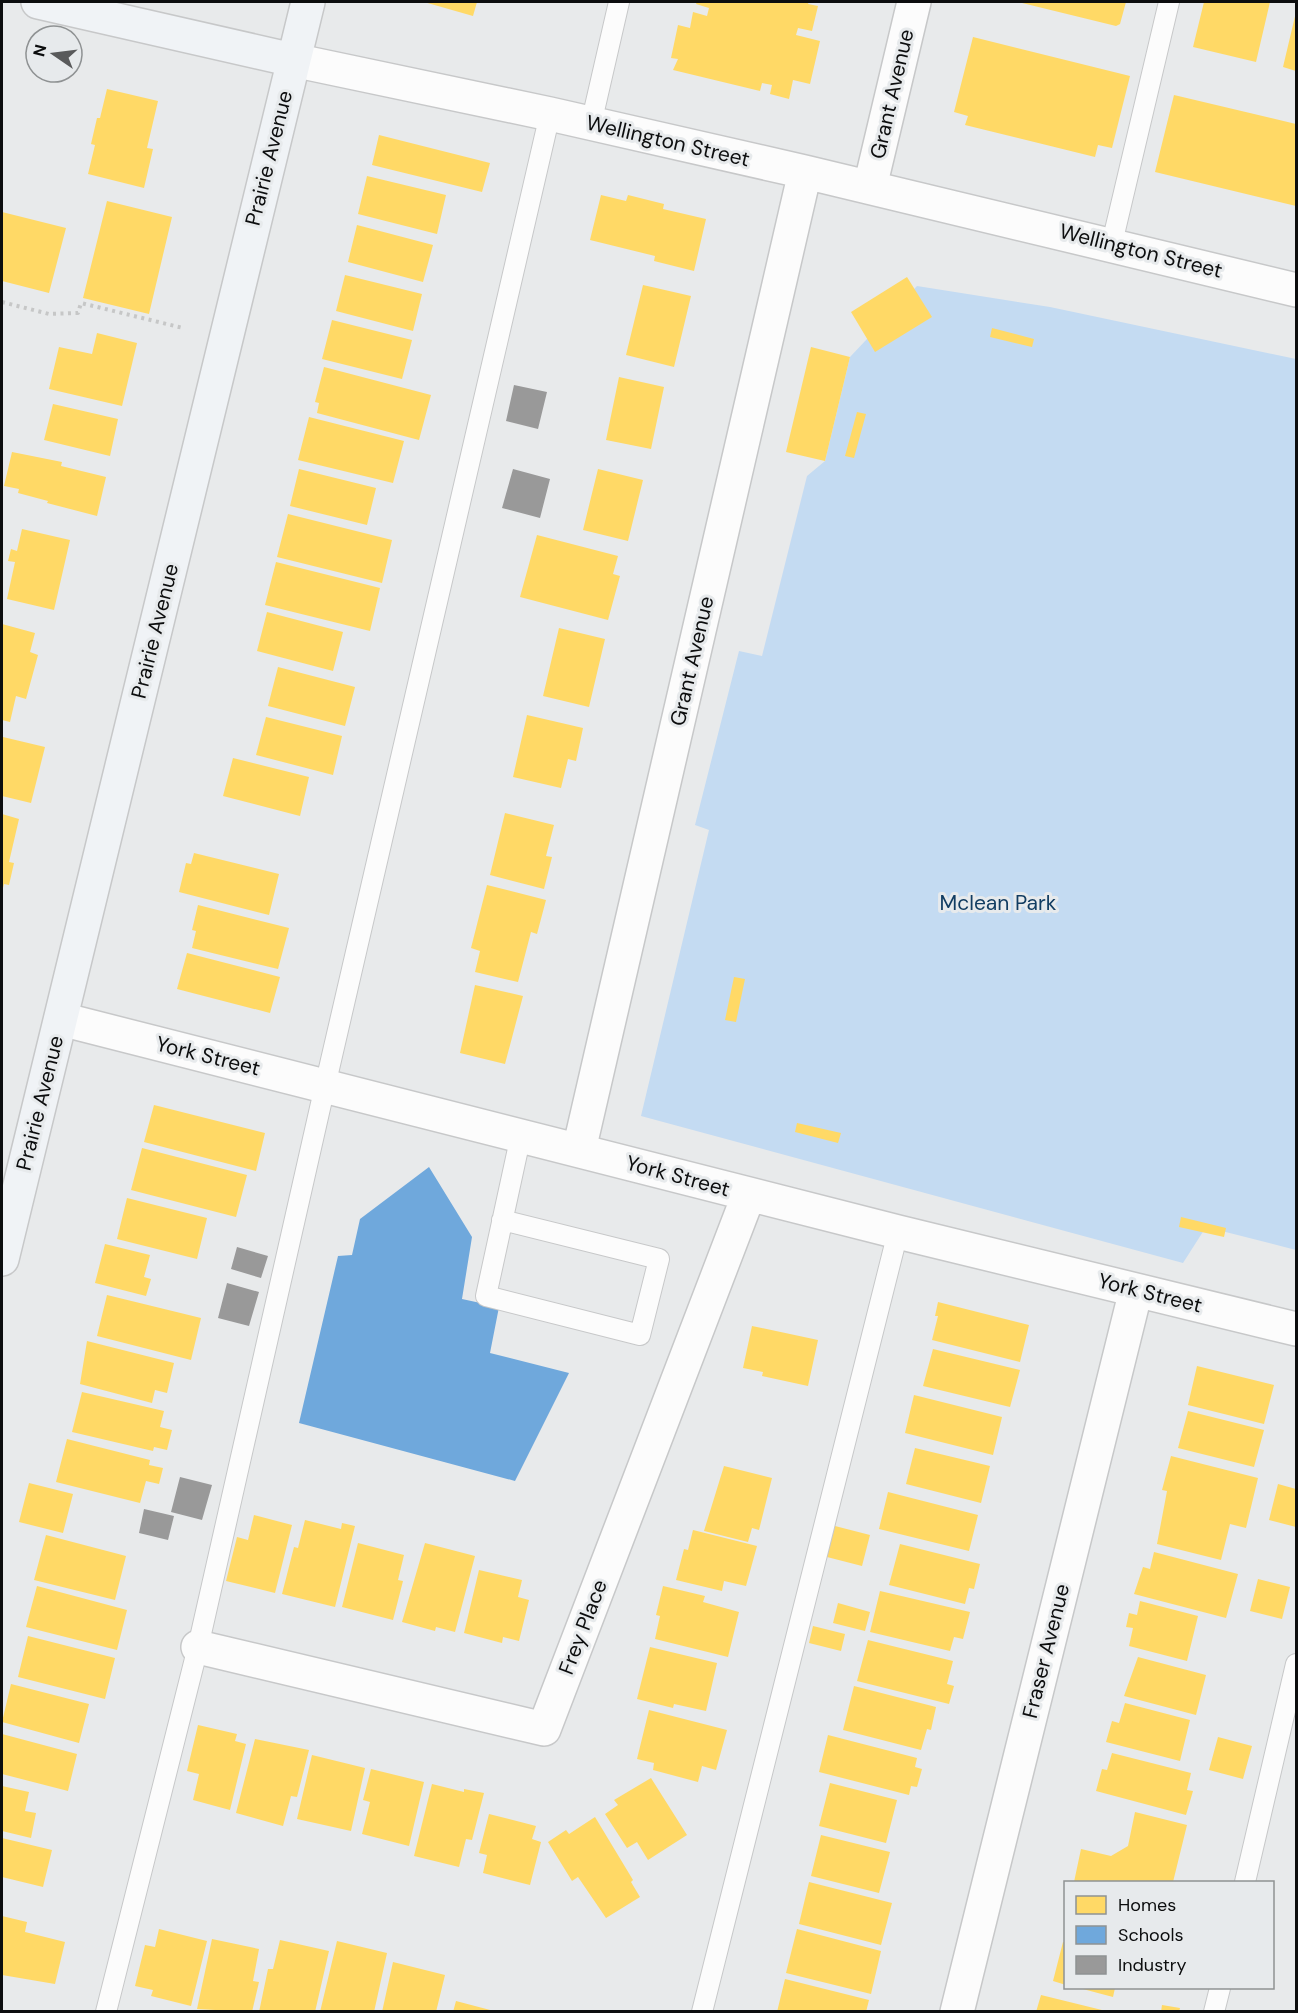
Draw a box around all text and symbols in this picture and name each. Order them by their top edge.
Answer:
north arrow [24,24,84,84]
street label: Grant Avenue [863,26,921,162]
text: N [28,42,52,59]
street label: Prairie Avenue [239,88,299,228]
street label: Wellington Street [584,109,752,173]
street label: Wellington Street [1057,217,1225,285]
street label: Prairie Avenue [125,561,185,701]
street label: Grant Avenue [663,593,721,729]
park label: Mclean Park [940,889,1057,917]
street label: York Street [153,1030,263,1082]
street label: Prairie Avenue [10,1033,70,1173]
street label: York Street [623,1149,733,1203]
street label: York Street [1095,1267,1205,1319]
street label: Frey Place [552,1575,614,1679]
street label: Fraser Avenue [1016,1581,1076,1721]
legend [1064,1881,1274,1989]
text: Homes [1118,1893,1176,1917]
text: Schools [1118,1923,1183,1947]
text: Industry [1118,1953,1187,1977]

